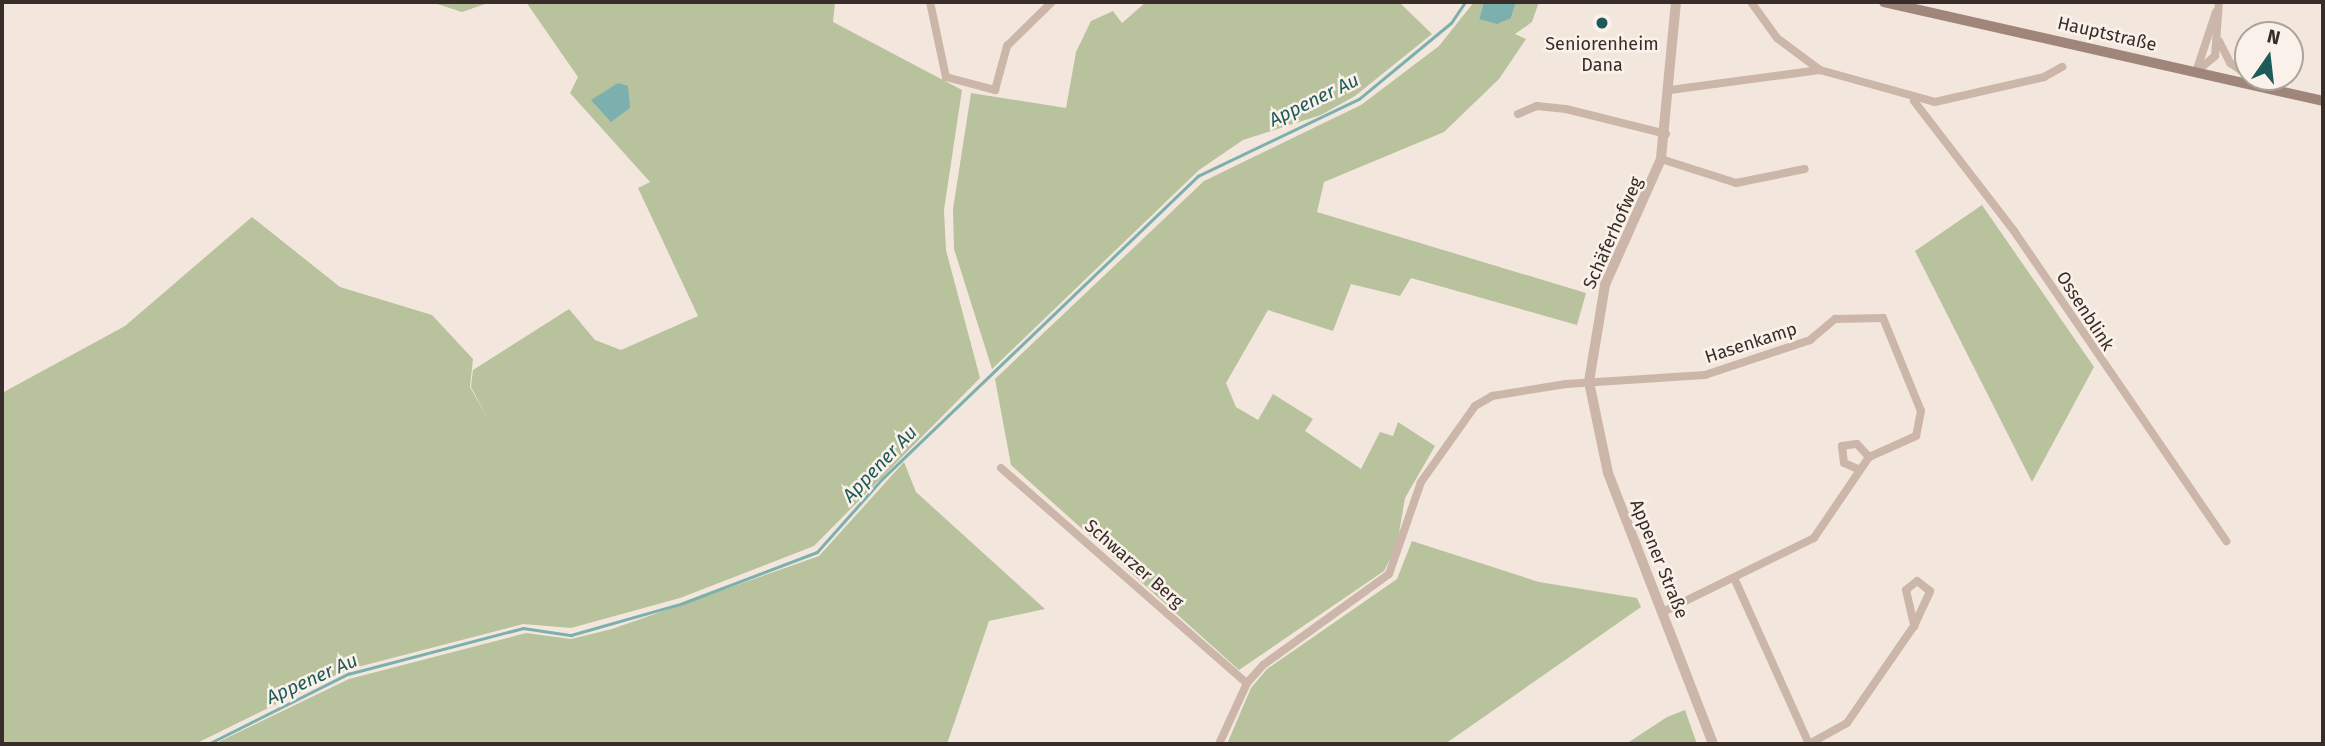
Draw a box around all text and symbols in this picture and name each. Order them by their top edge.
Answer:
street label: Hauptstraße [2055,12,2159,56]
marker: Seniorenheim Dana [1594,15,1610,31]
north arrow [2234,21,2304,91]
text: N [2265,24,2283,50]
place label: Seniorenheim Dana [1545,34,1659,76]
water label: Appener Au [1265,68,1363,132]
street label: Schäferhofweg [1579,174,1647,292]
street label: Ossenblink [2051,267,2119,355]
street label: Hasenkamp [1702,318,1800,368]
water label: Appener Au [838,421,922,507]
street label: Appener Straße [1625,496,1693,622]
street label: Schwarzer Berg [1080,515,1188,613]
water label: Appener Au [263,649,361,709]

